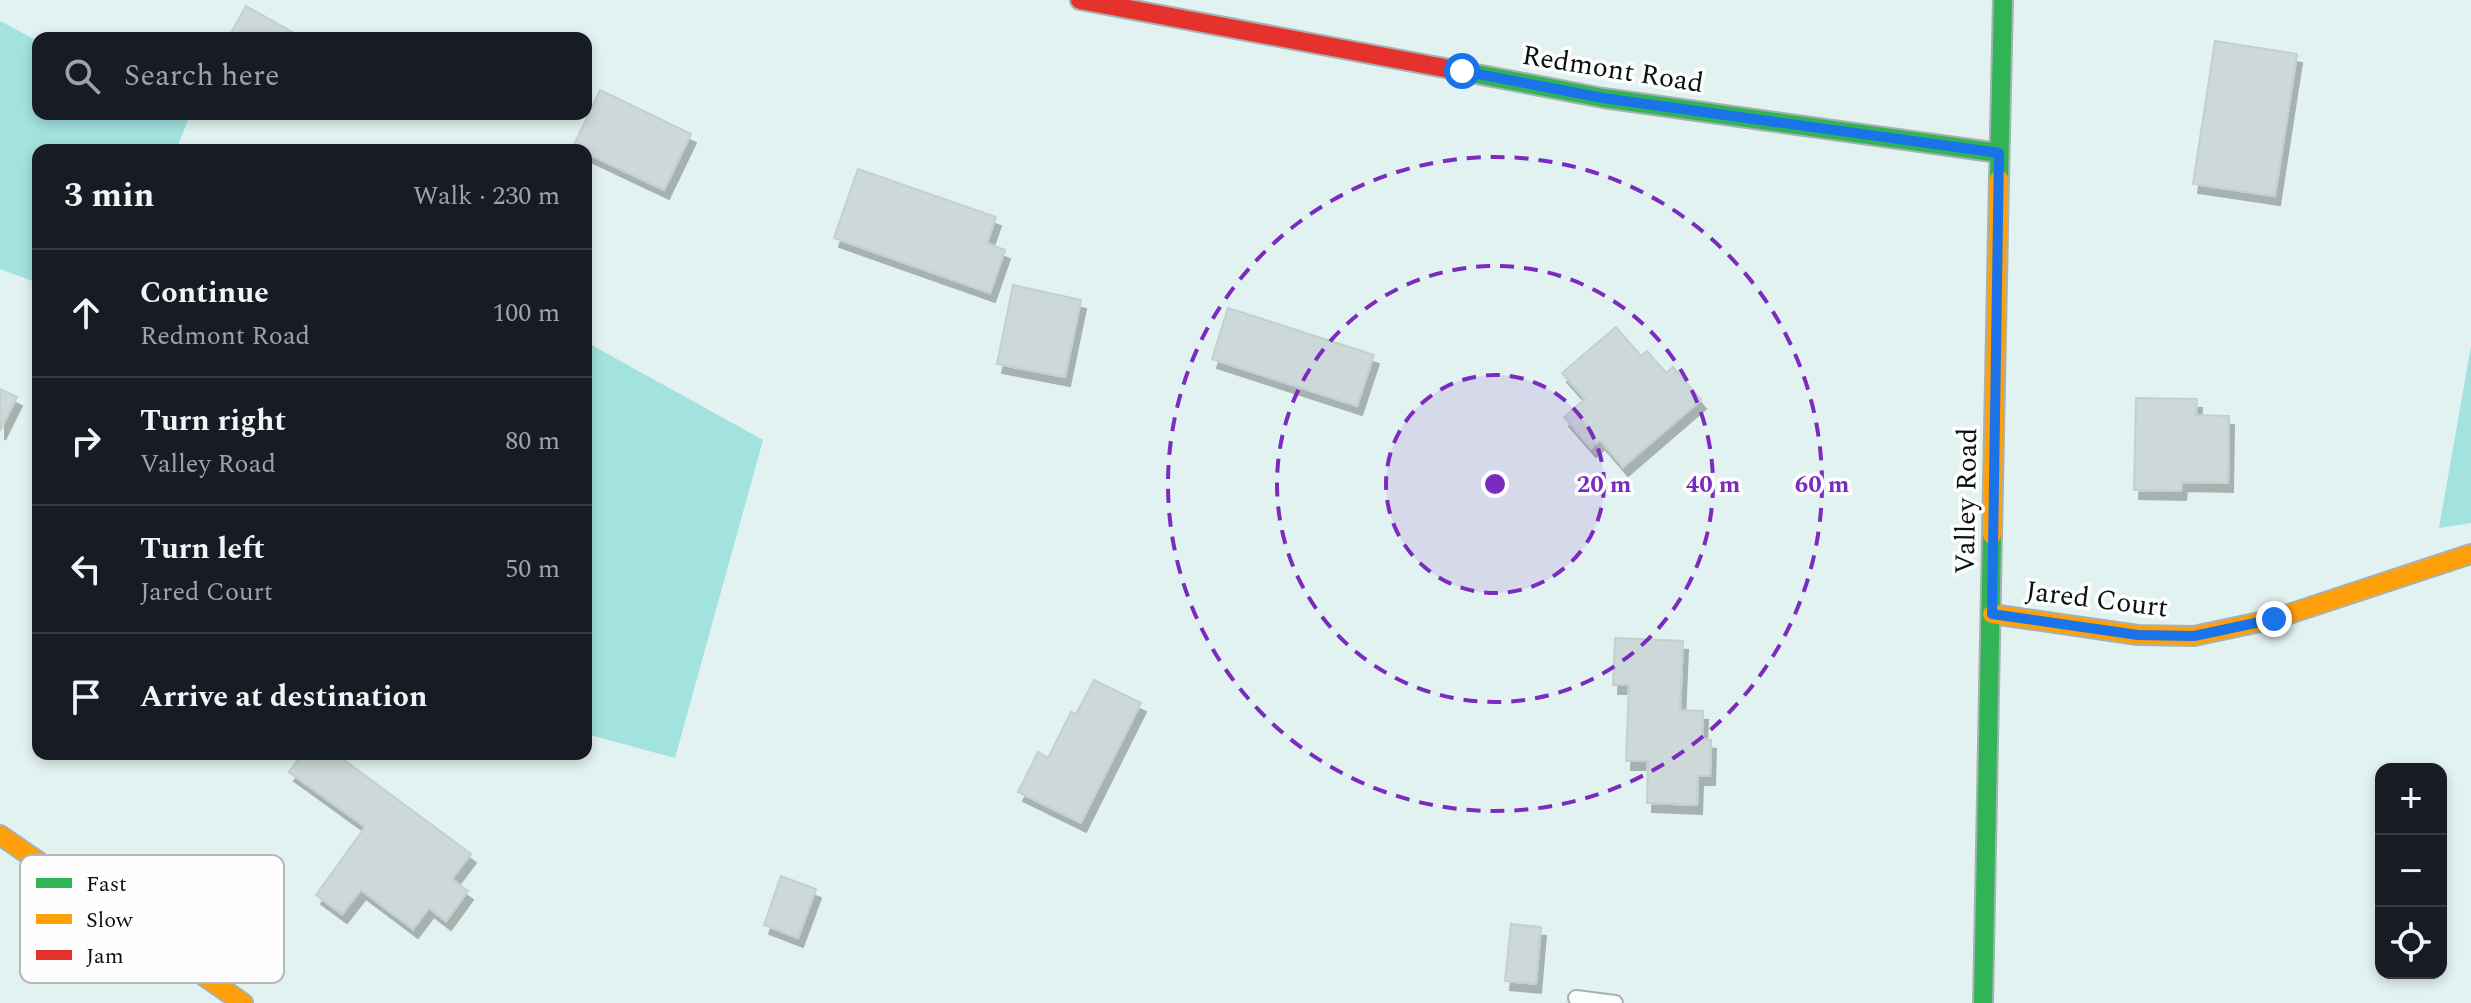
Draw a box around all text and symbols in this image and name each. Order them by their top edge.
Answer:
search box [32,32,592,120]
street label: Redmont Road [1519,34,1707,105]
text: Search here [124,53,280,99]
route start [1444,53,1480,89]
icon: search [60,54,104,98]
text: 3 min [64,170,154,222]
text: Walk · 230 m [413,176,560,216]
text: Continue [140,270,269,316]
icon: ahead [64,291,108,335]
text: 100 m [492,293,560,333]
text: Redmont Road [140,316,310,356]
text: Turn right [140,398,286,444]
icon: right [64,419,108,463]
text: 80 m [505,421,560,461]
street label: Valley Road [1944,427,1989,575]
text: Valley Road [140,444,276,484]
text: 20 m [1577,467,1632,503]
text: 40 m [1686,467,1741,503]
text: 60 m [1795,467,1850,503]
centre of rings [1481,470,1509,498]
text: Turn left [140,526,265,572]
icon: left [64,547,108,591]
text: 50 m [505,549,560,589]
street label: Jared Court [2023,569,2171,630]
text: Jared Court [140,572,273,612]
route end [2256,601,2292,637]
text: Arrive at destination [140,674,427,720]
icon: arrive [64,675,108,719]
map controls [2375,763,2447,979]
button: + [2375,763,2447,835]
button: − [2375,835,2447,907]
legend [20,855,284,983]
text: Fast [86,868,127,901]
text: Slow [86,904,134,937]
button: locate [2375,907,2447,979]
text: Jam [86,940,124,973]

